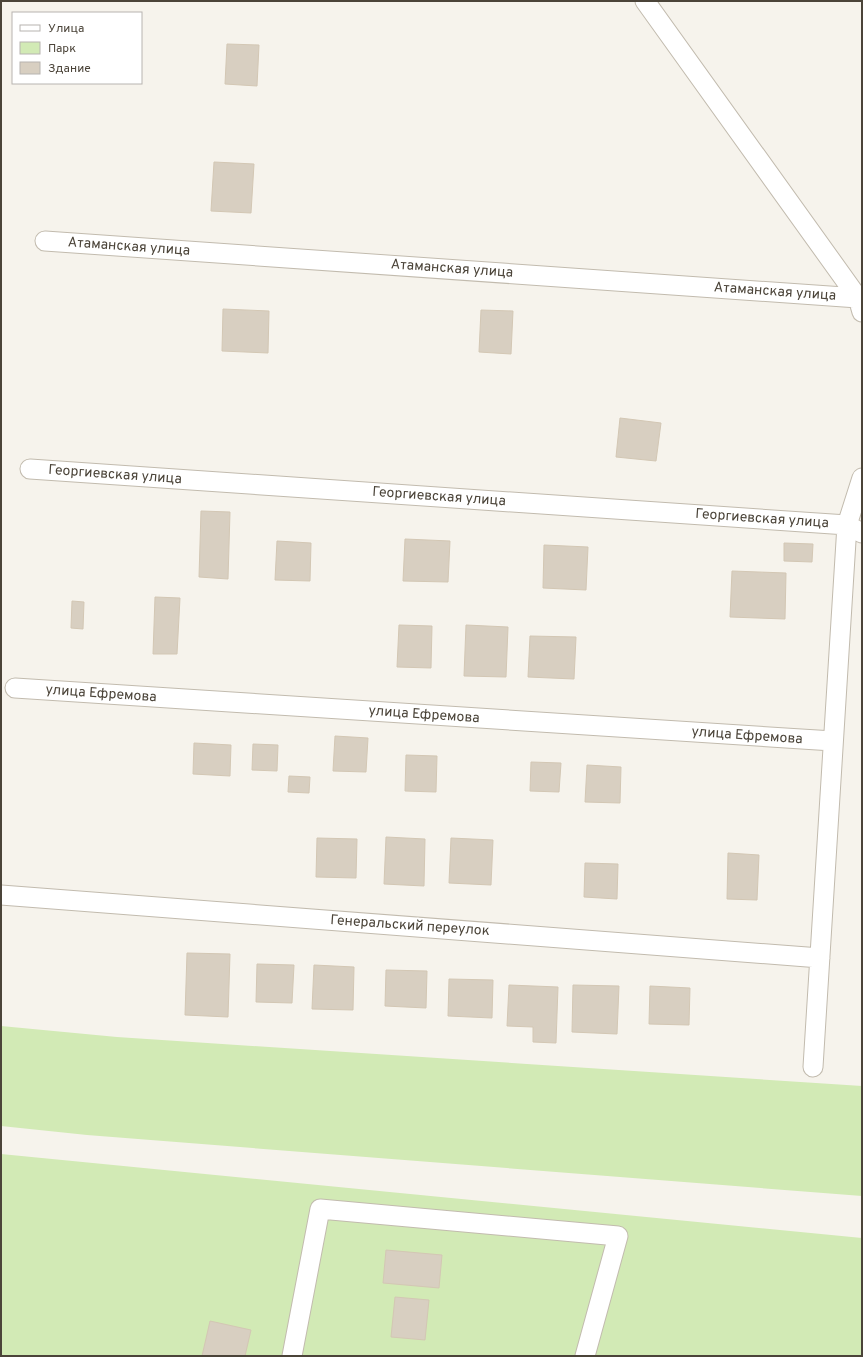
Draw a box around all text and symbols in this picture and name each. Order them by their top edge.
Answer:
legend [12,12,142,84]
text: Улица [48,21,84,37]
text: Парк [48,41,76,57]
text: Здание [48,61,91,77]
street label: Атаманская улица [67,234,191,260]
street label: Атаманская улица [390,256,514,282]
street label: Атаманская улица [713,279,837,305]
street label: Георгиевская улица [48,462,182,488]
street label: Георгиевская улица [372,484,506,510]
street label: Георгиевская улица [695,506,829,532]
street label: улица Ефремова [45,682,157,706]
street label: улица Ефремова [368,703,480,727]
street label: улица Ефремова [691,724,803,748]
street label: Генеральский переулок [330,912,490,940]

